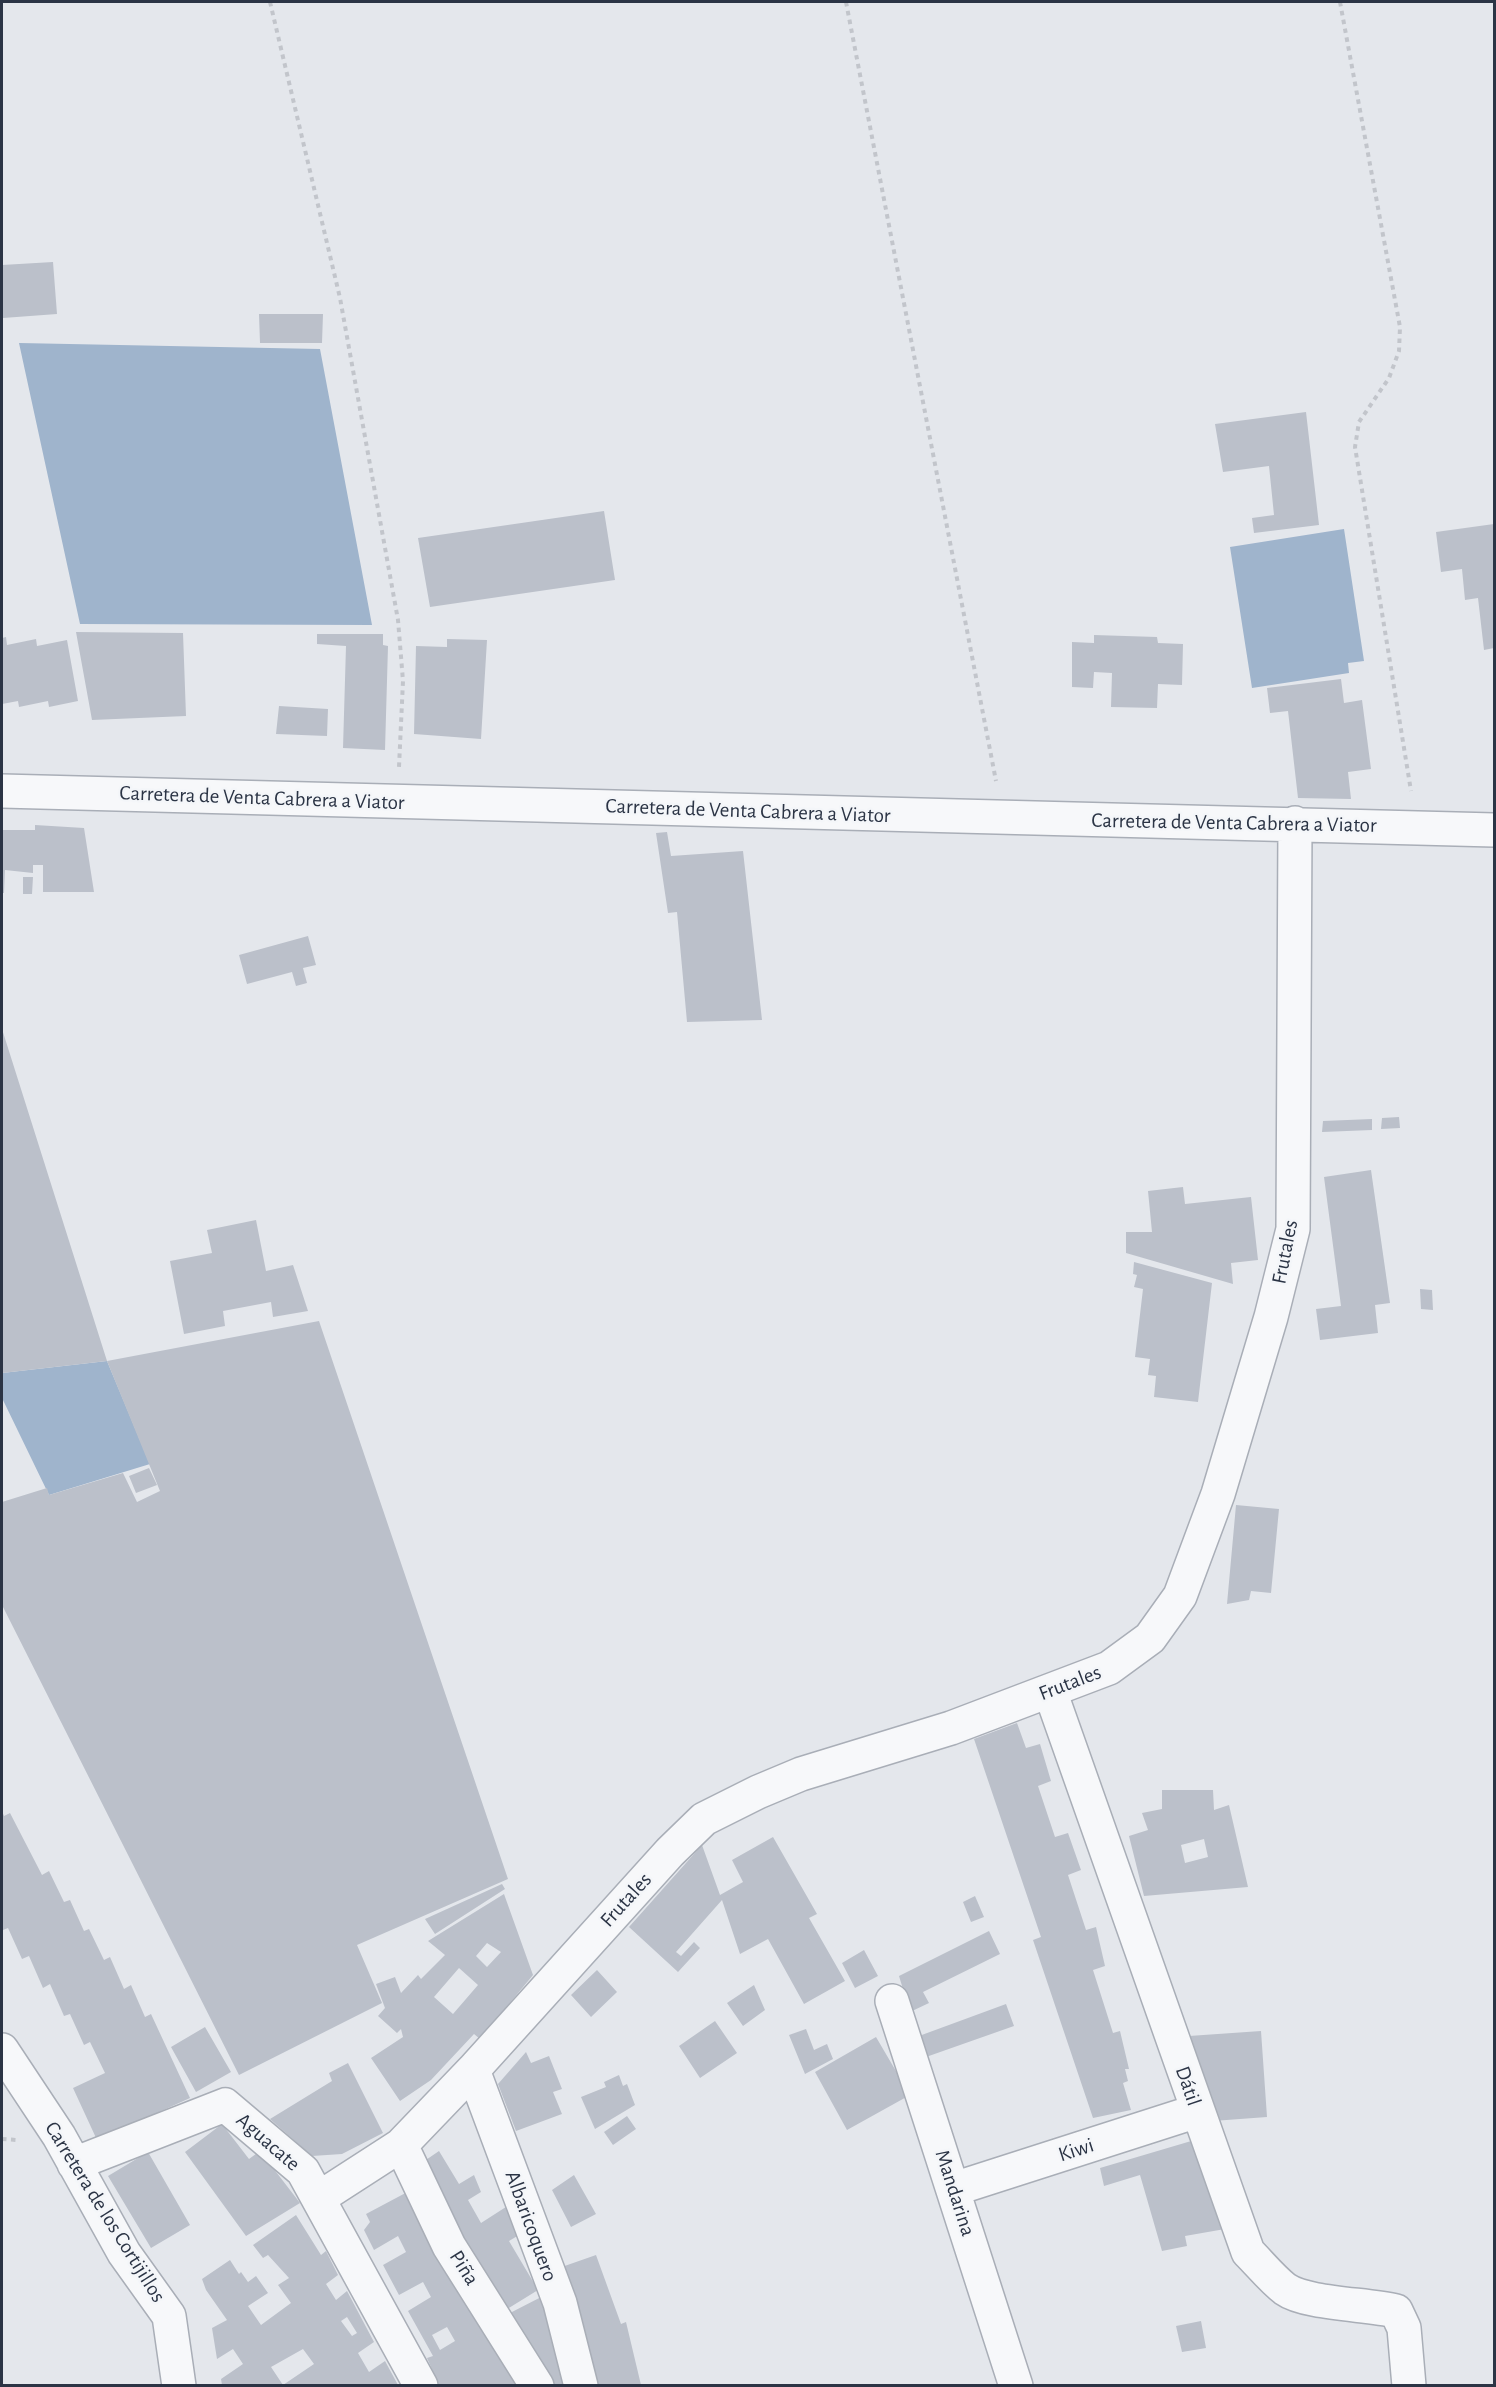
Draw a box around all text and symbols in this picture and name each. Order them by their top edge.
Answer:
street label: Carretera de Venta Cabrera a Viator [119,780,405,816]
street label: Carretera de Venta Cabrera a Viator [605,793,891,829]
street label: Carretera de Venta Cabrera a Viator [1091,808,1377,838]
street label: Frutales [1266,1218,1304,1286]
street label: Frutales [1035,1660,1105,1706]
street label: Frutales [595,1867,657,1933]
street label: Dátil [1170,2063,1206,2109]
street label: Aguacate [231,2107,305,2177]
street label: Carretera de los Cortijillos [39,2117,171,2307]
street label: Kiwi [1055,2132,1097,2168]
street label: Mandarina [929,2147,981,2239]
street label: Albaricoquero [499,2167,563,2285]
street label: Piña [444,2246,484,2290]

